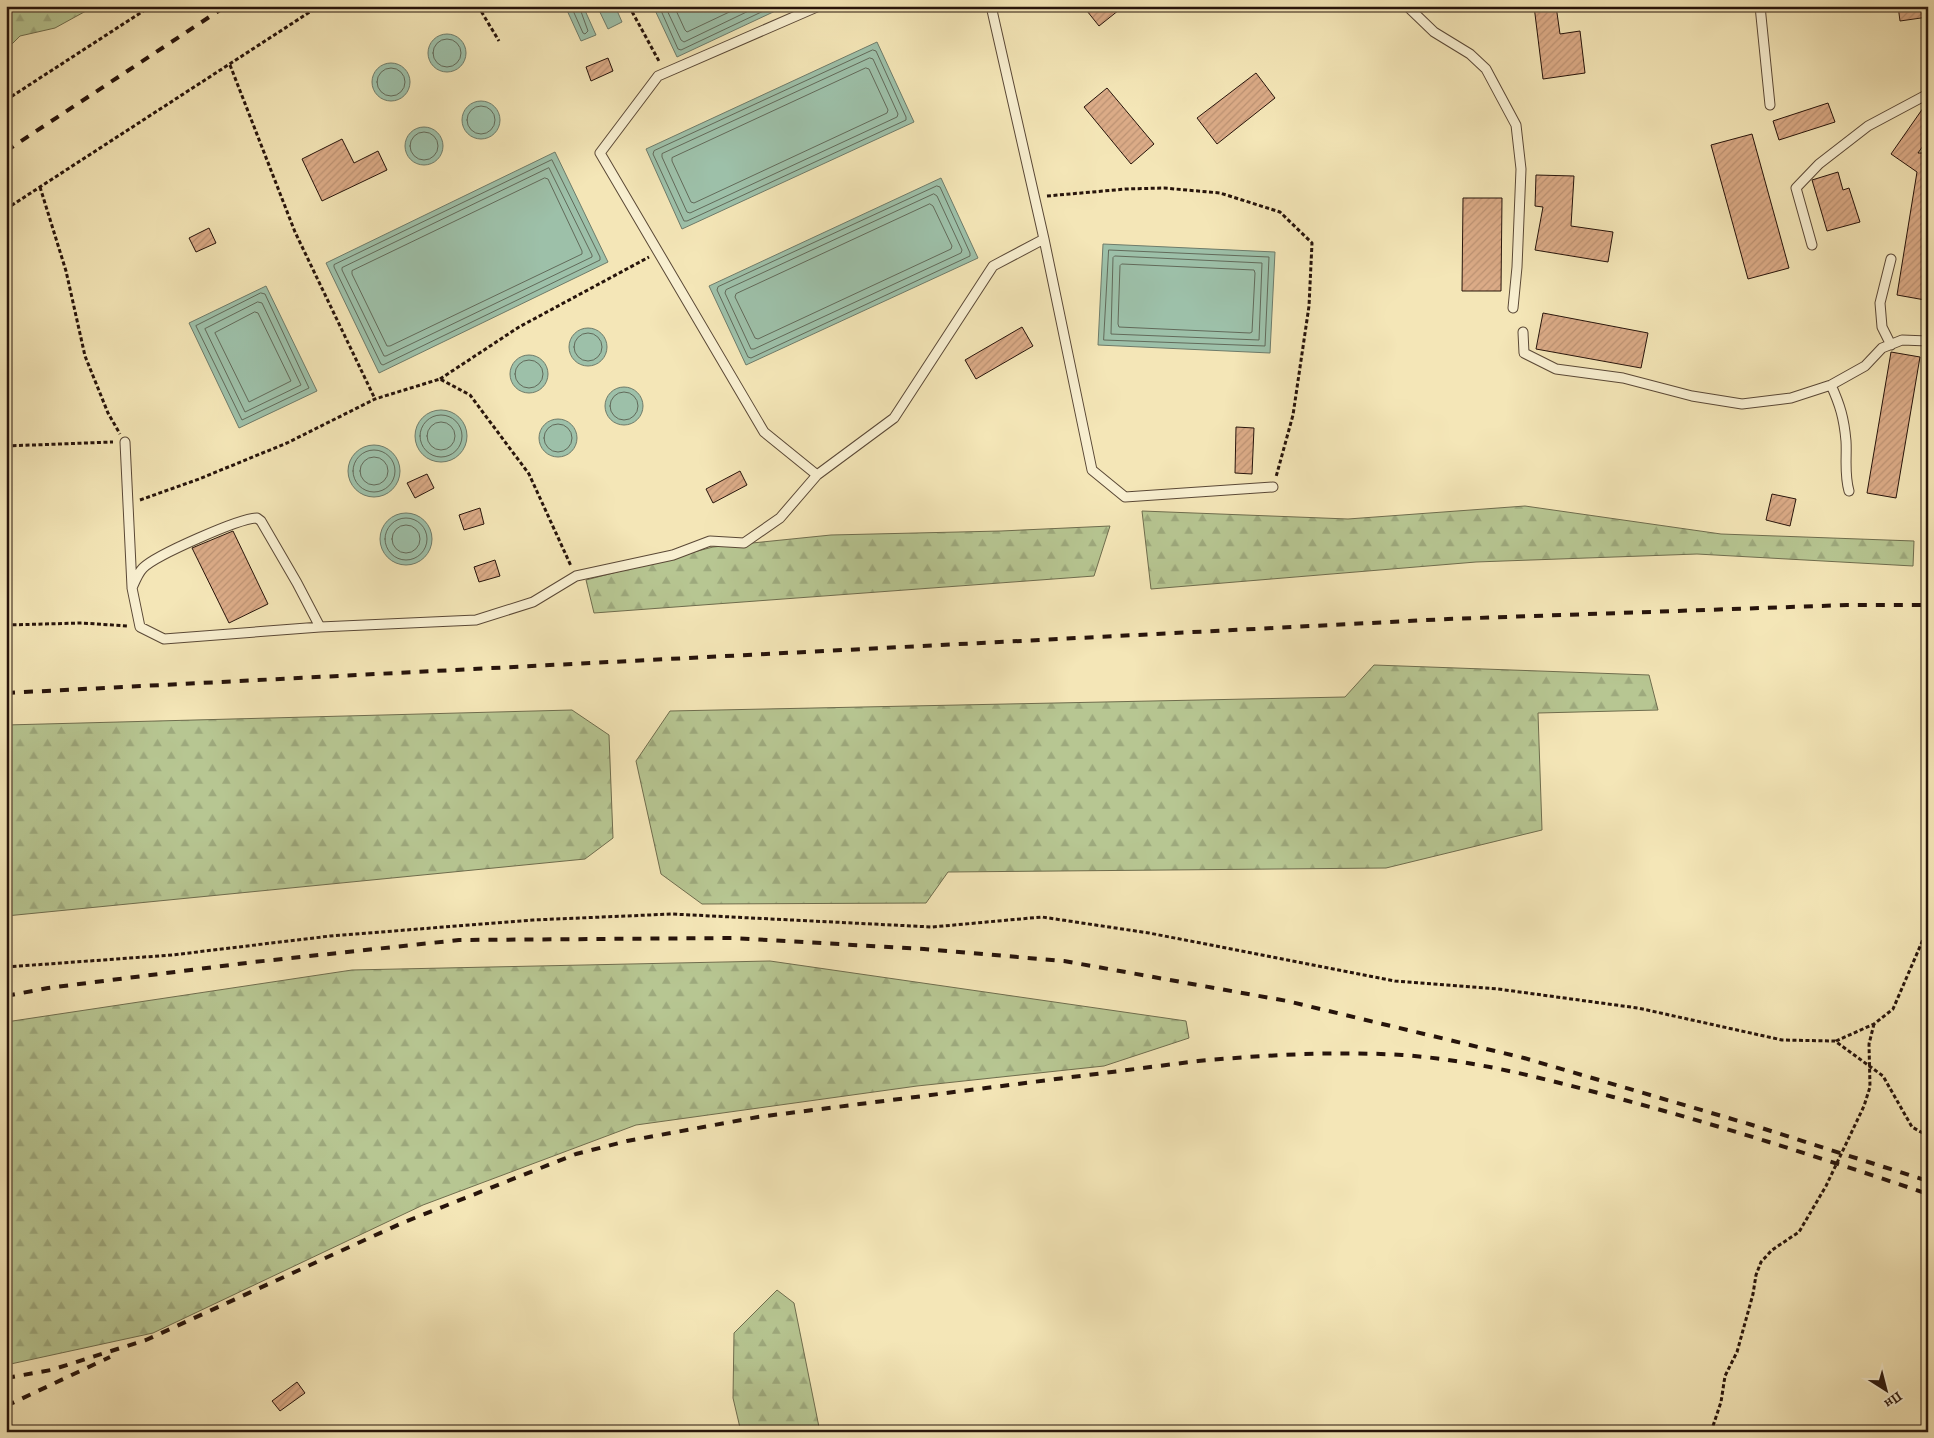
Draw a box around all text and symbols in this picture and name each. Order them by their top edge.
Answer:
north arrow [1862,1366,1912,1416]
text: Пн [1880,1387,1906,1413]

